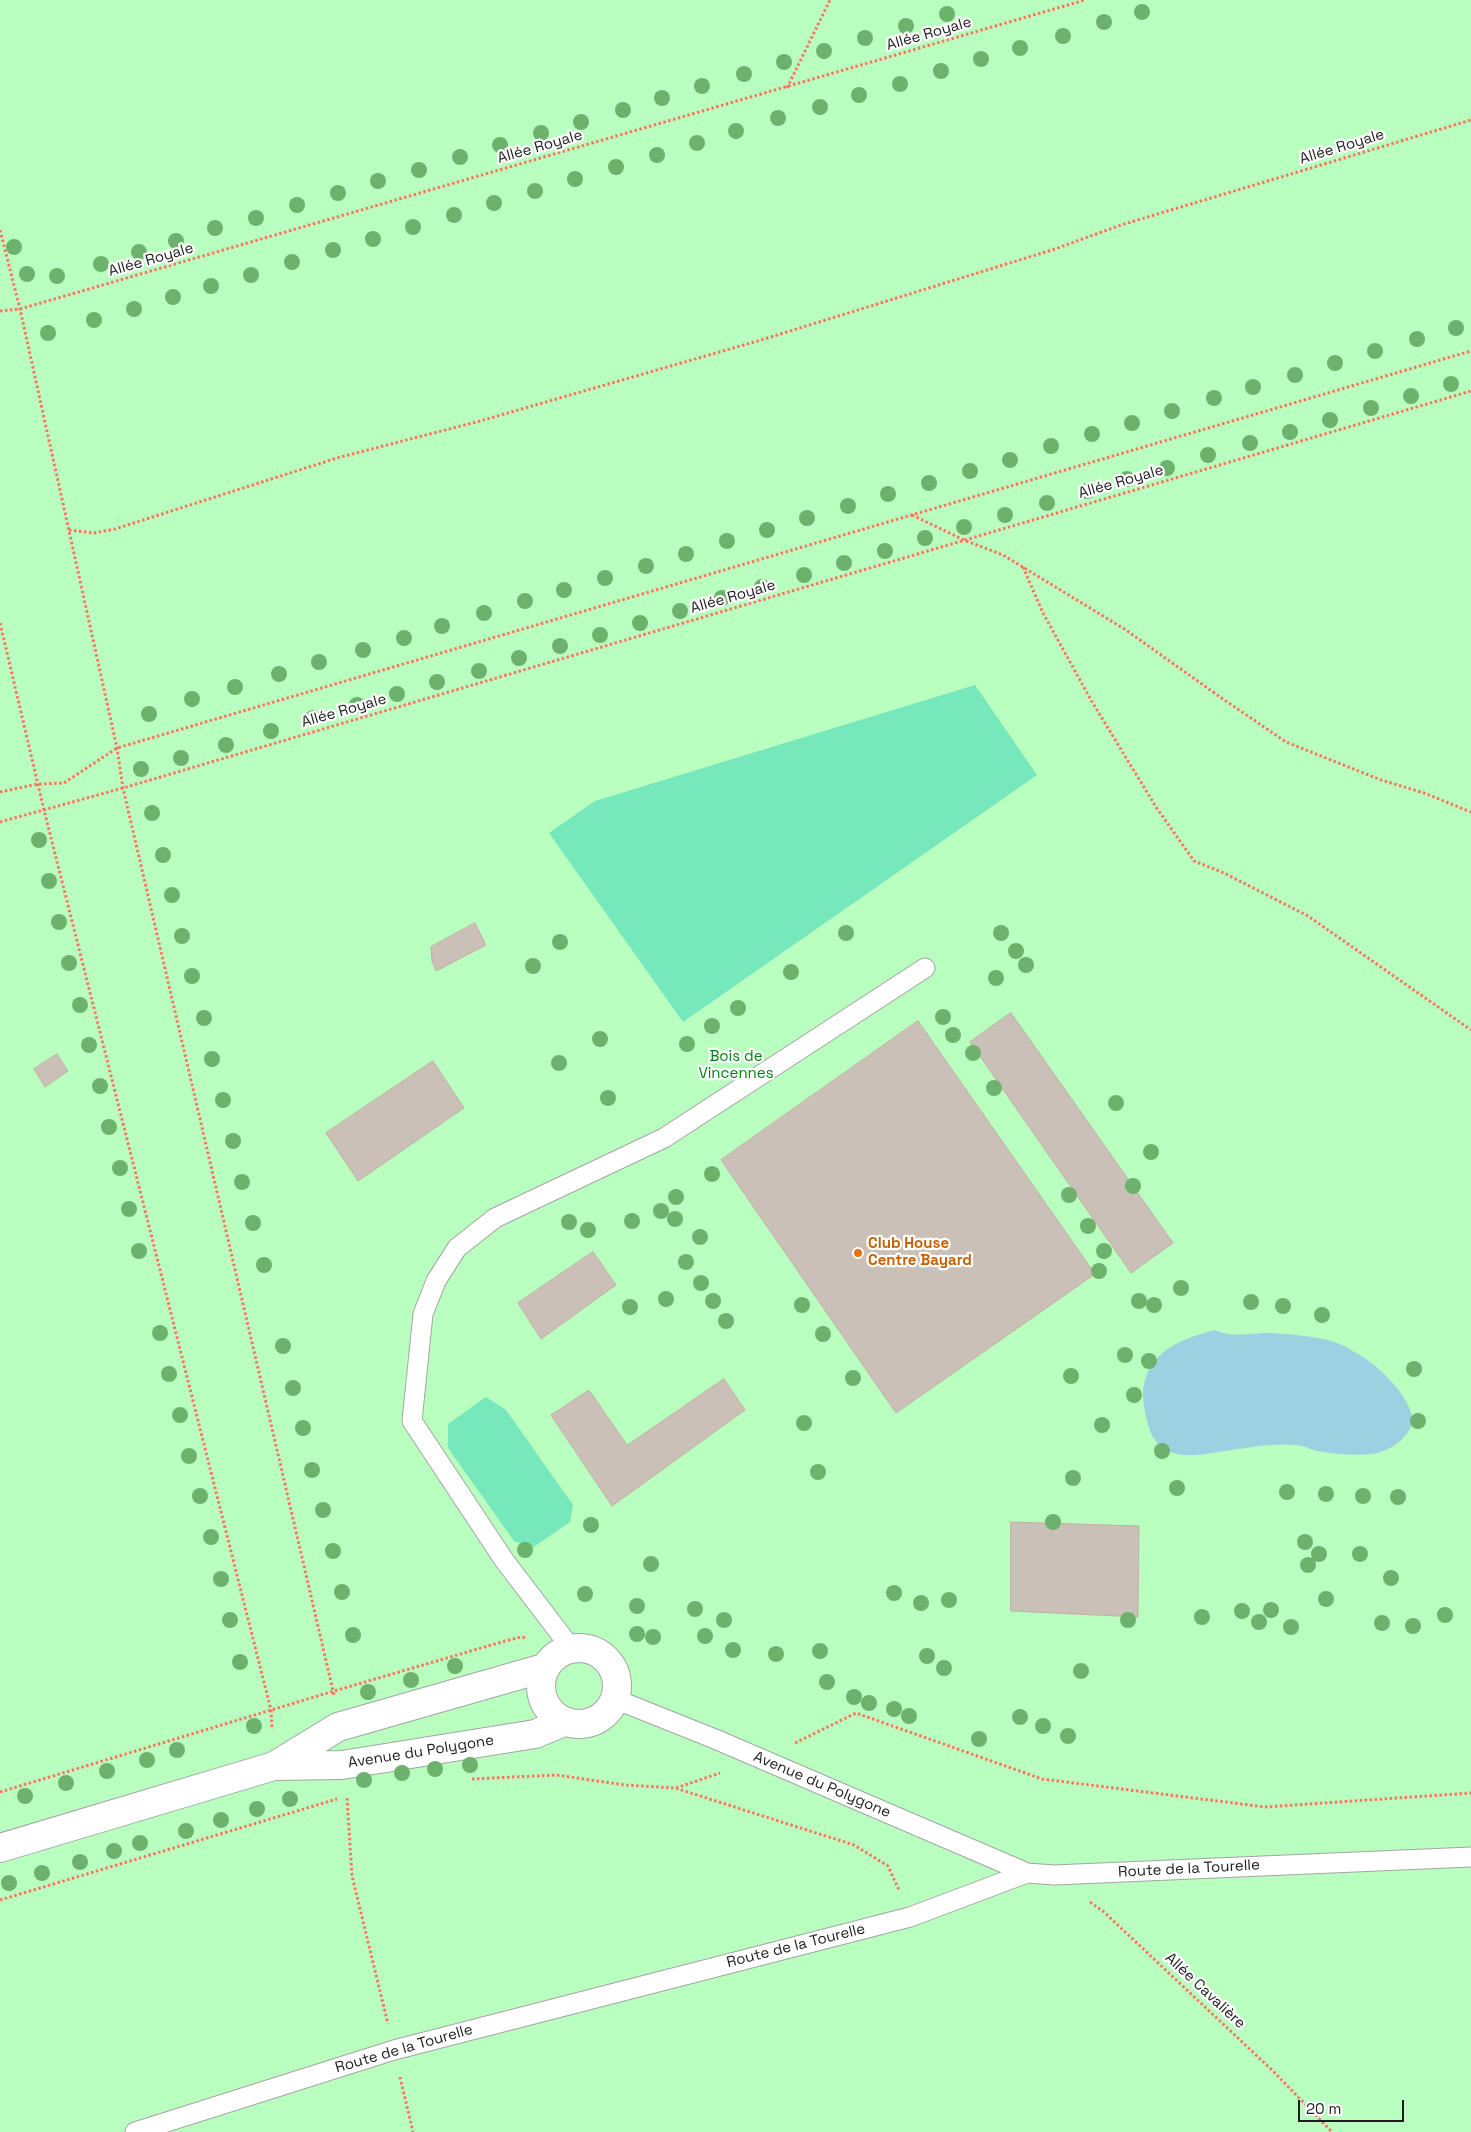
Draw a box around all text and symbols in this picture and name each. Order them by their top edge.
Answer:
street label: Allée Royale [884,13,974,55]
street label: Allée Royale [495,126,585,168]
street label: Allée Royale [1298,126,1386,168]
street label: Allée Royale [106,239,196,281]
street label: Allée Royale [1076,461,1166,503]
street label: Allée Royale [688,576,778,618]
street label: Allée Royale [299,690,389,732]
park label: Bois de Vincennes [698,1048,774,1083]
place label: Club House Centre Bayard [868,1235,972,1270]
marker: Club House Centre Bayard [852,1247,864,1259]
street label: Avenue du Polygone [347,1732,495,1772]
street label: Avenue du Polygone [751,1748,893,1822]
street label: Route de la Tourelle [1118,1856,1260,1882]
street label: Route de la Tourelle [725,1920,867,1972]
street label: Allée Cavalière [1161,1949,1249,2033]
street label: Route de la Tourelle [333,2021,475,2077]
scale bar [1301,2090,1407,2122]
text: 20 m [1306,2099,1341,2118]

